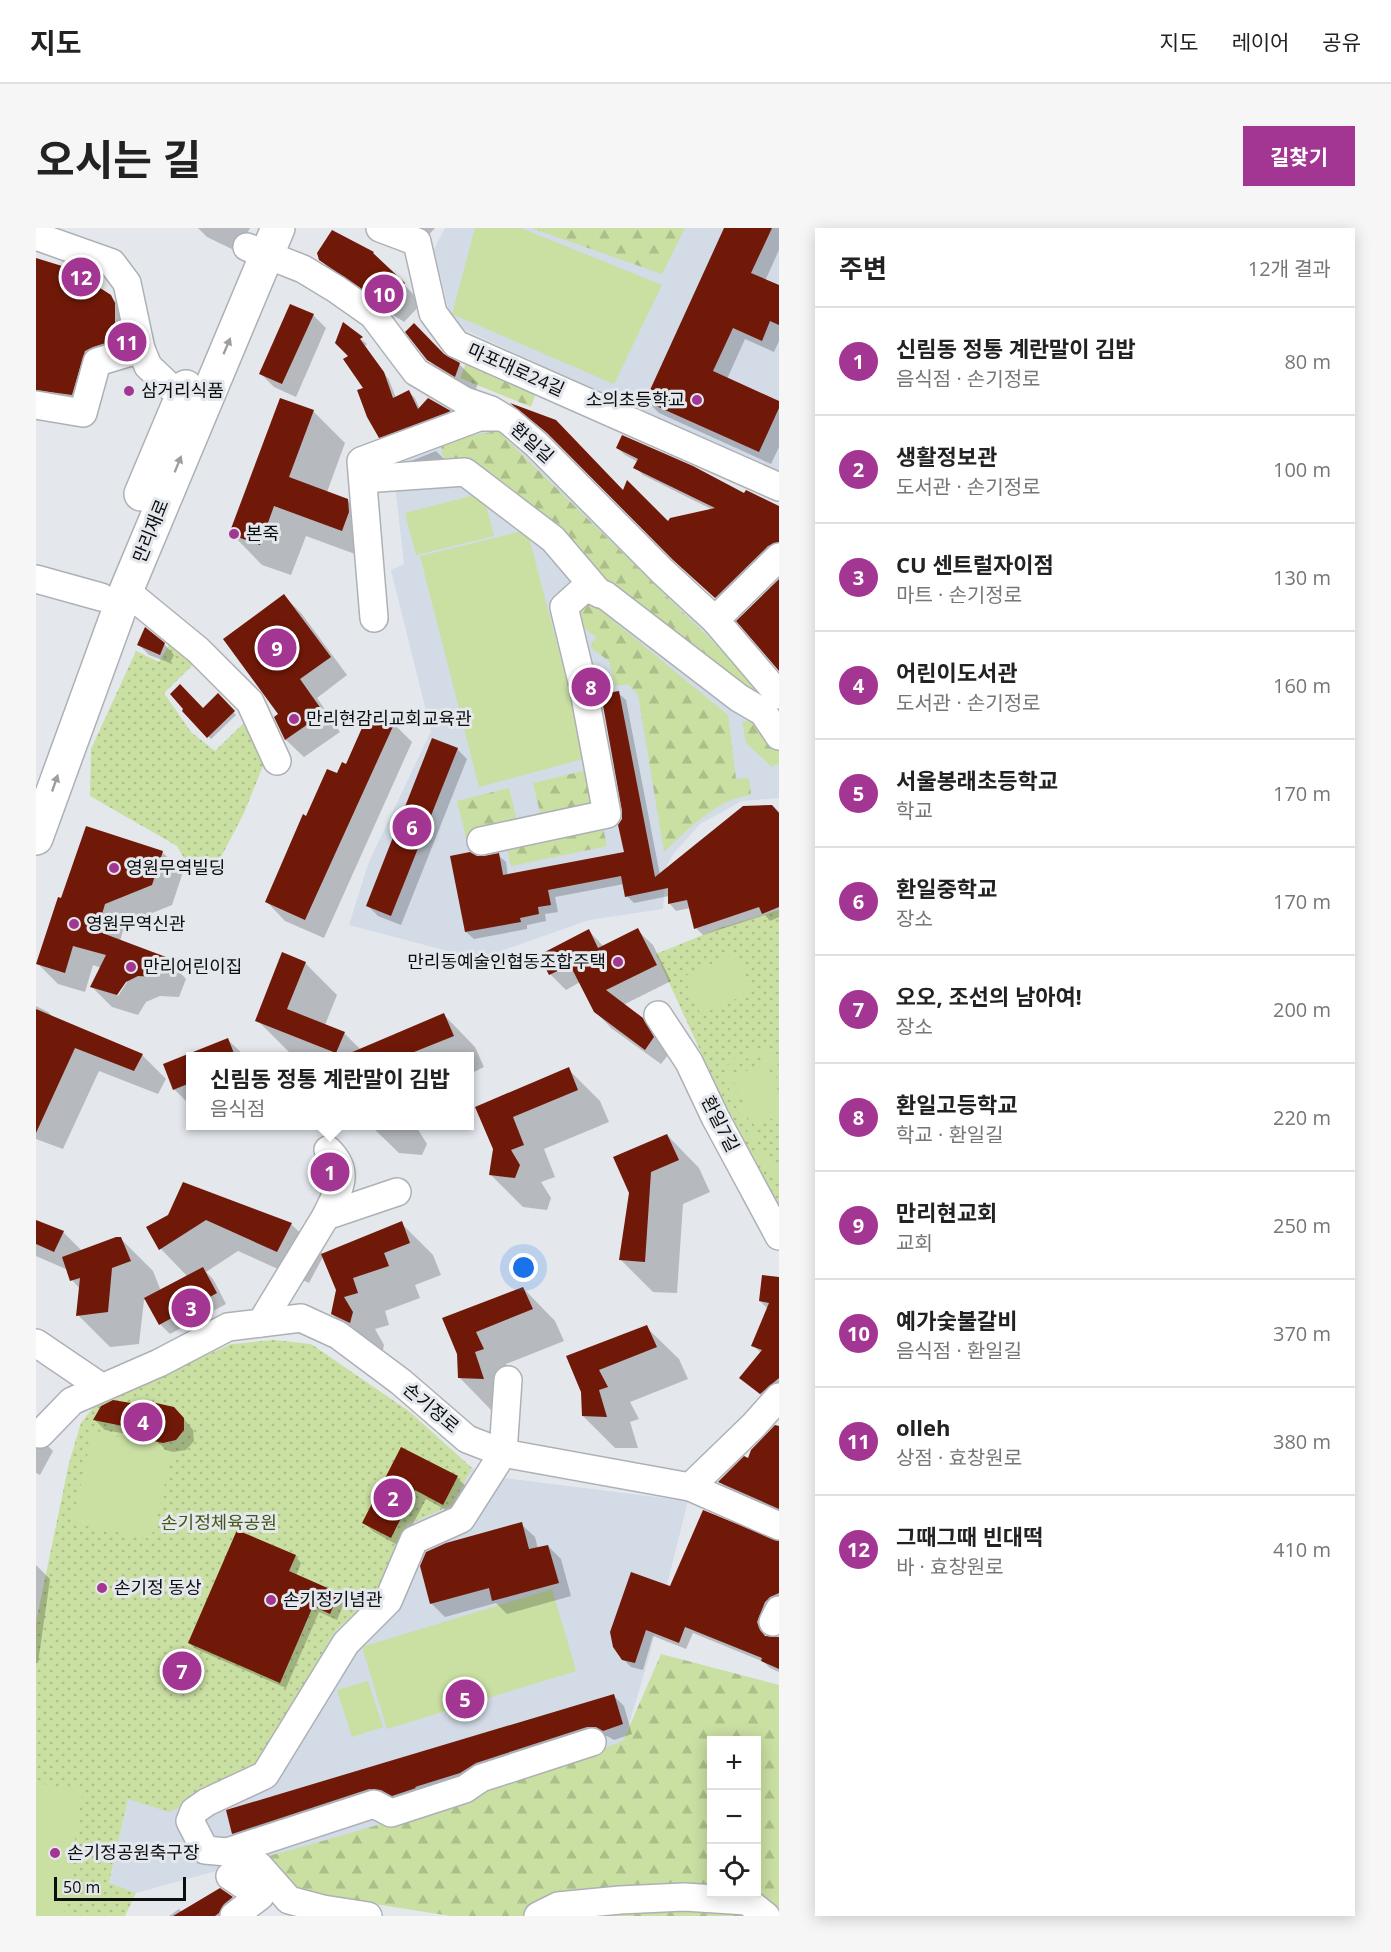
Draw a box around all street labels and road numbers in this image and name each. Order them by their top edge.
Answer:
street label: 마포대로24길 [464,337,569,401]
street label: 환일길 [506,417,559,468]
street label: 만리재로 [127,495,174,566]
street label: 환일7길 [697,1091,745,1156]
street label: 손기정로 [399,1377,465,1438]

